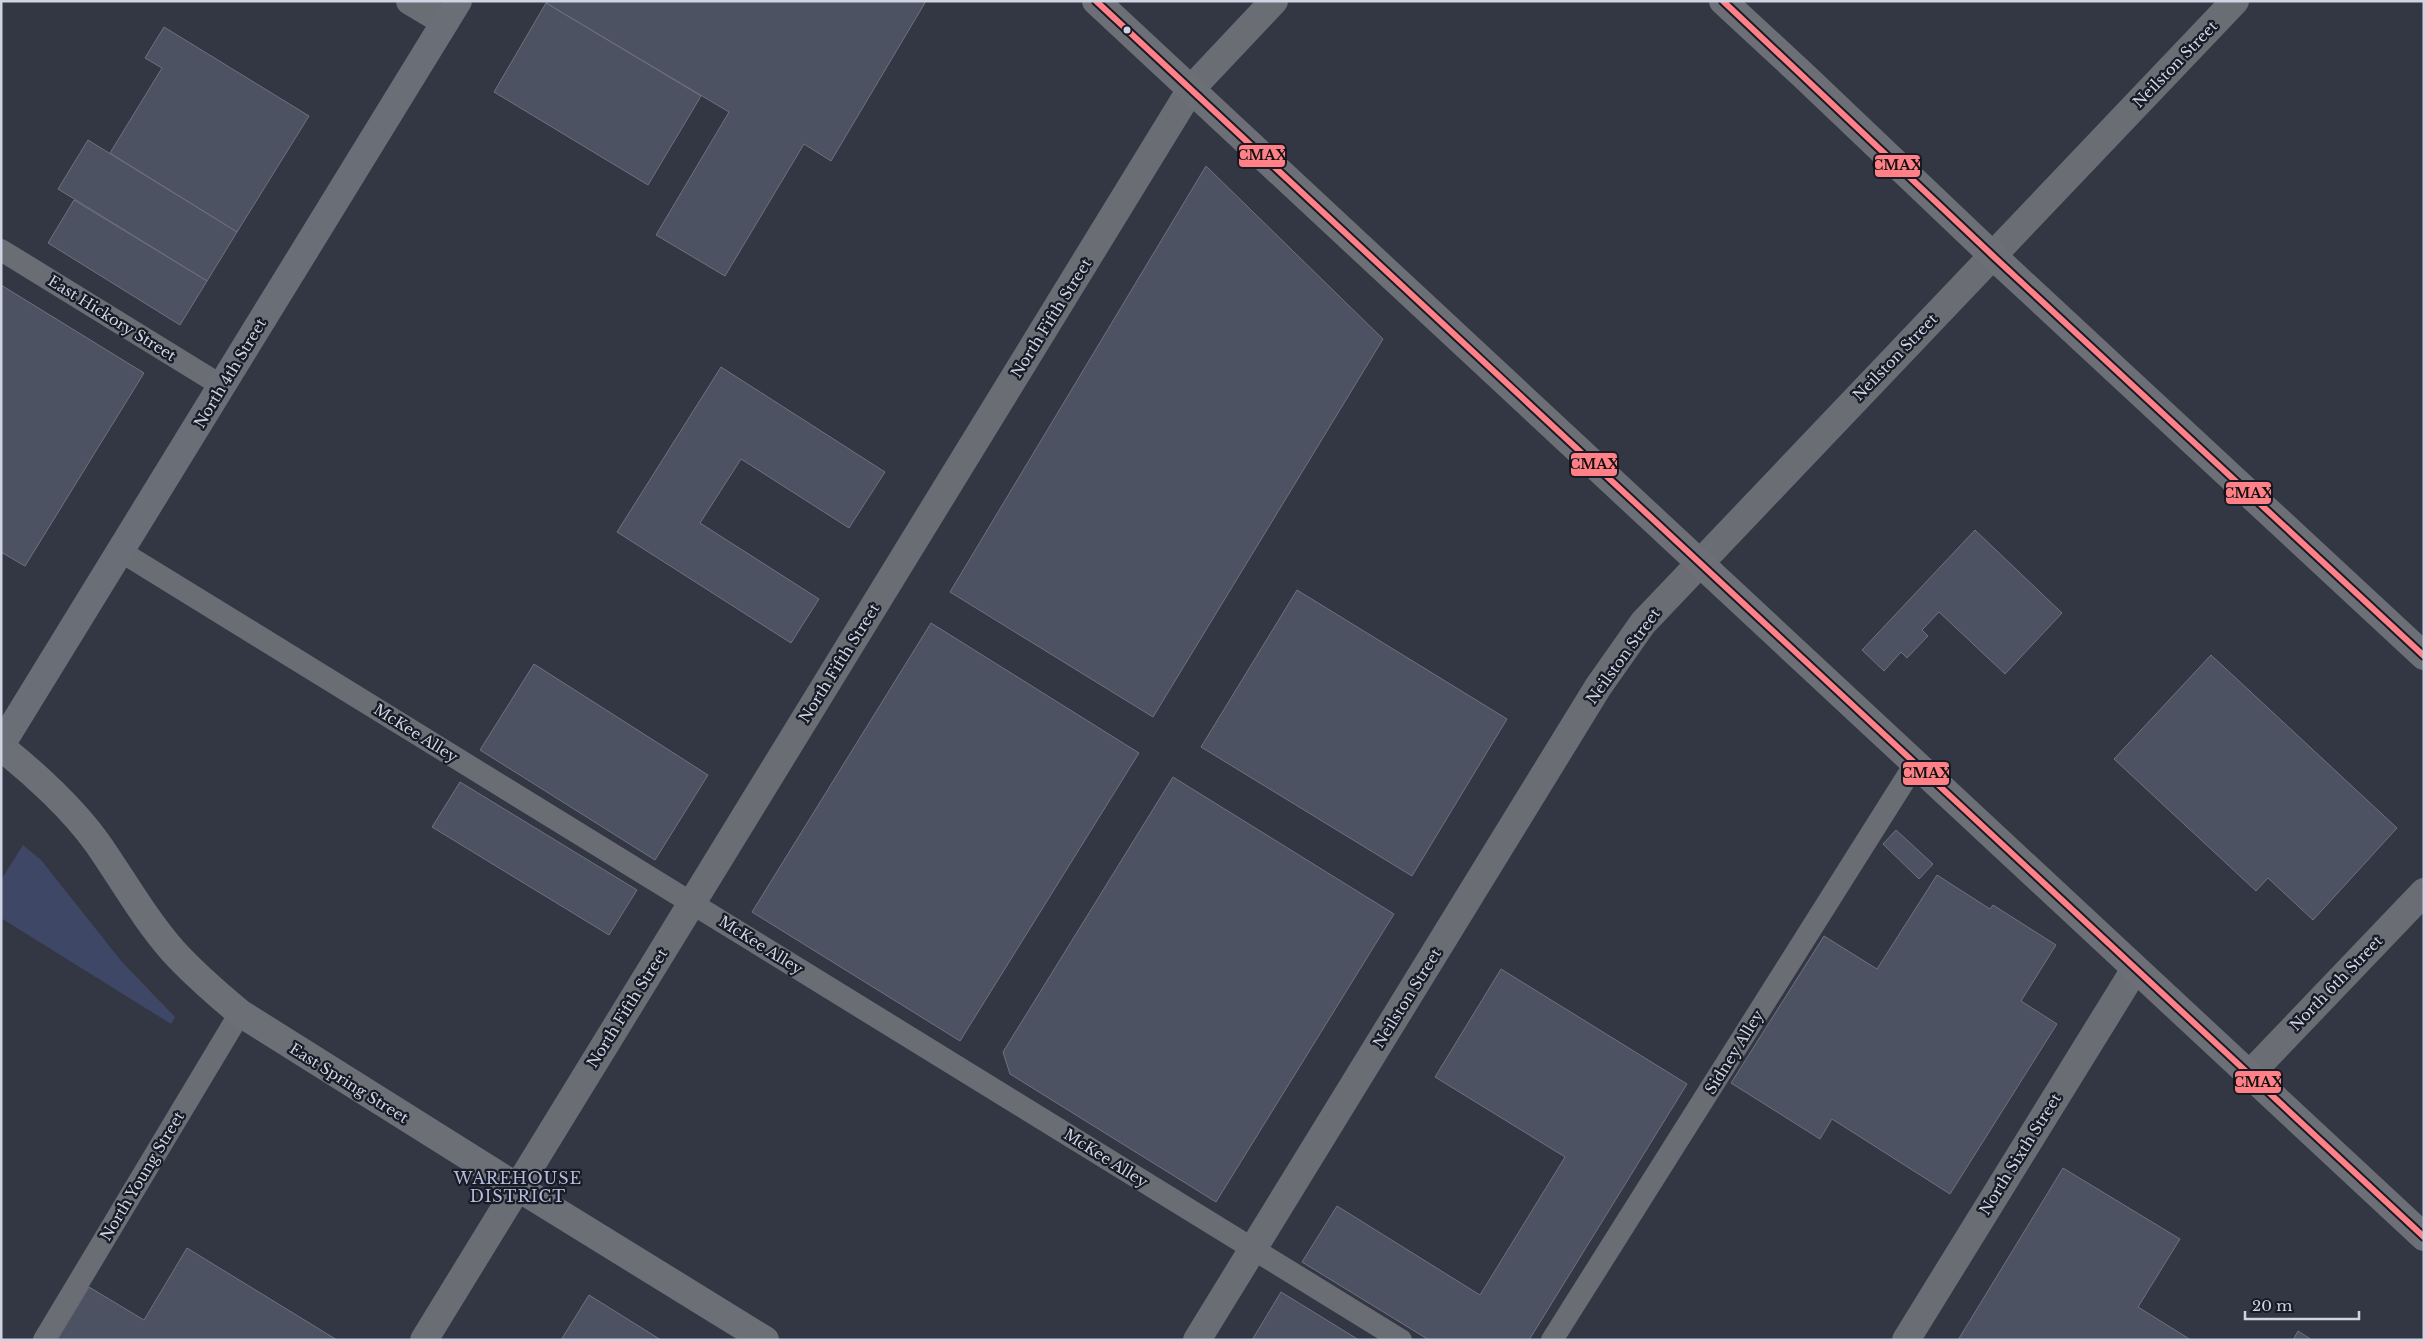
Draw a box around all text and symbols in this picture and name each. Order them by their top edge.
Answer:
street label: Neilston Street [2129,16,2222,112]
unlabelled marker [1122,25,1132,35]
line badge: CMAX [1238,144,1286,168]
text: CMAX [1237,146,1289,164]
line badge: CMAX [1874,154,1921,178]
text: CMAX [1872,156,1924,174]
street label: North Fifth Street [1007,255,1096,381]
street label: East Hickory Street [45,271,180,365]
street label: Neilston Street [1849,309,1942,405]
street label: North 4th Street [190,314,270,431]
line badge: CMAX [1570,452,1618,477]
text: CMAX [1569,455,1621,473]
line badge: CMAX [2225,481,2272,505]
text: CMAX [2223,484,2275,502]
street label: North Fifth Street [795,600,884,726]
street label: Neilston Street [1582,604,1664,708]
street label: McKee Alley [370,700,462,767]
line badge: CMAX [1902,761,1950,786]
text: CMAX [1901,764,1953,782]
street label: McKee Alley [715,912,807,979]
street label: North 6th Street [2286,931,2387,1035]
street label: Neilston Street [1369,944,1445,1051]
street label: North Fifth Street [583,945,672,1071]
street label: Sidney Alley [1701,1006,1768,1098]
street label: East Spring Street [286,1039,412,1127]
line badge: CMAX [2234,1070,2282,1094]
text: CMAX [2233,1073,2285,1091]
street label: North Sixth Street [1975,1089,2065,1218]
street label: North Young Street [96,1108,188,1244]
street label: McKee Alley [1060,1125,1152,1192]
district label: WAREHOUSE DISTRICT [453,1168,582,1206]
scale bar [2245,1288,2359,1320]
text: 20 m [2252,1296,2292,1315]

